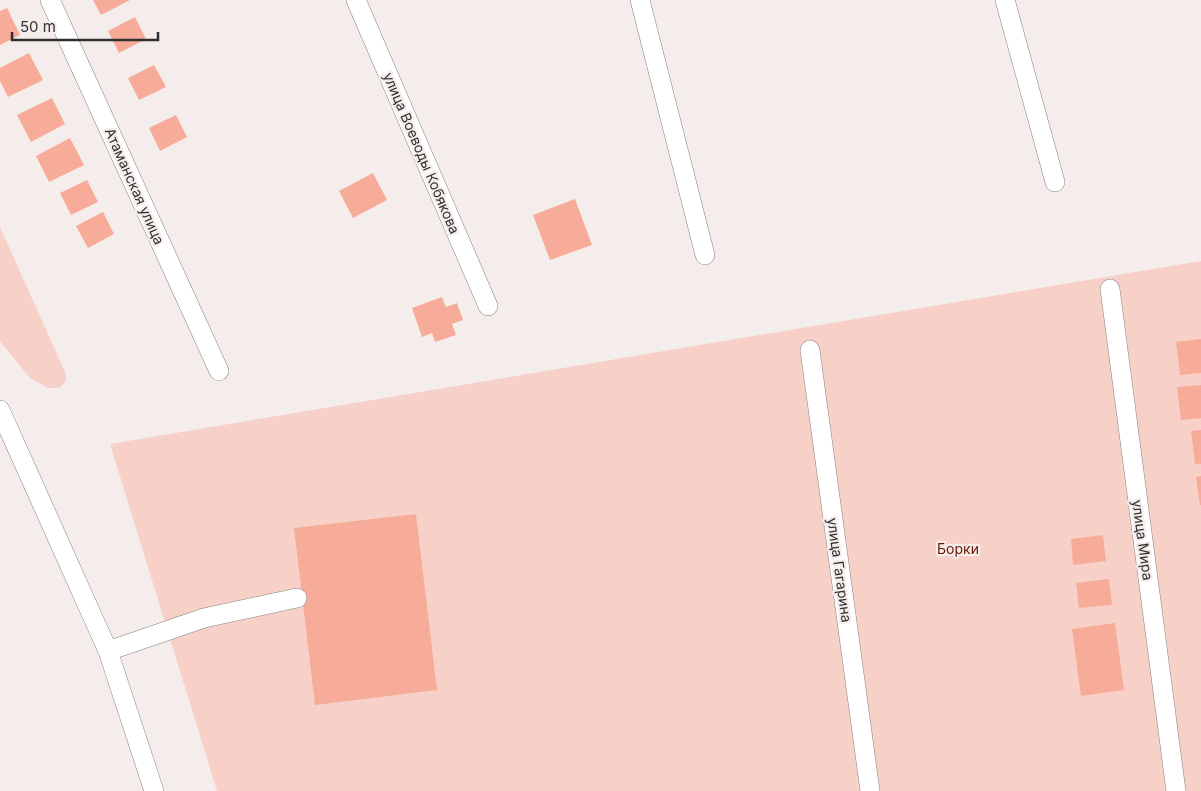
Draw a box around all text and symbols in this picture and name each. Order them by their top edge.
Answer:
scale bar [12,10,159,42]
text: 50 m [20,17,56,36]
street label: улица Воеводы Кобякова [380,70,464,236]
street label: Атаманская улица [102,125,168,247]
street label: улица Мира [1129,499,1157,581]
street label: улица Гагарина [824,517,856,623]
park label: Борки [937,540,979,557]

